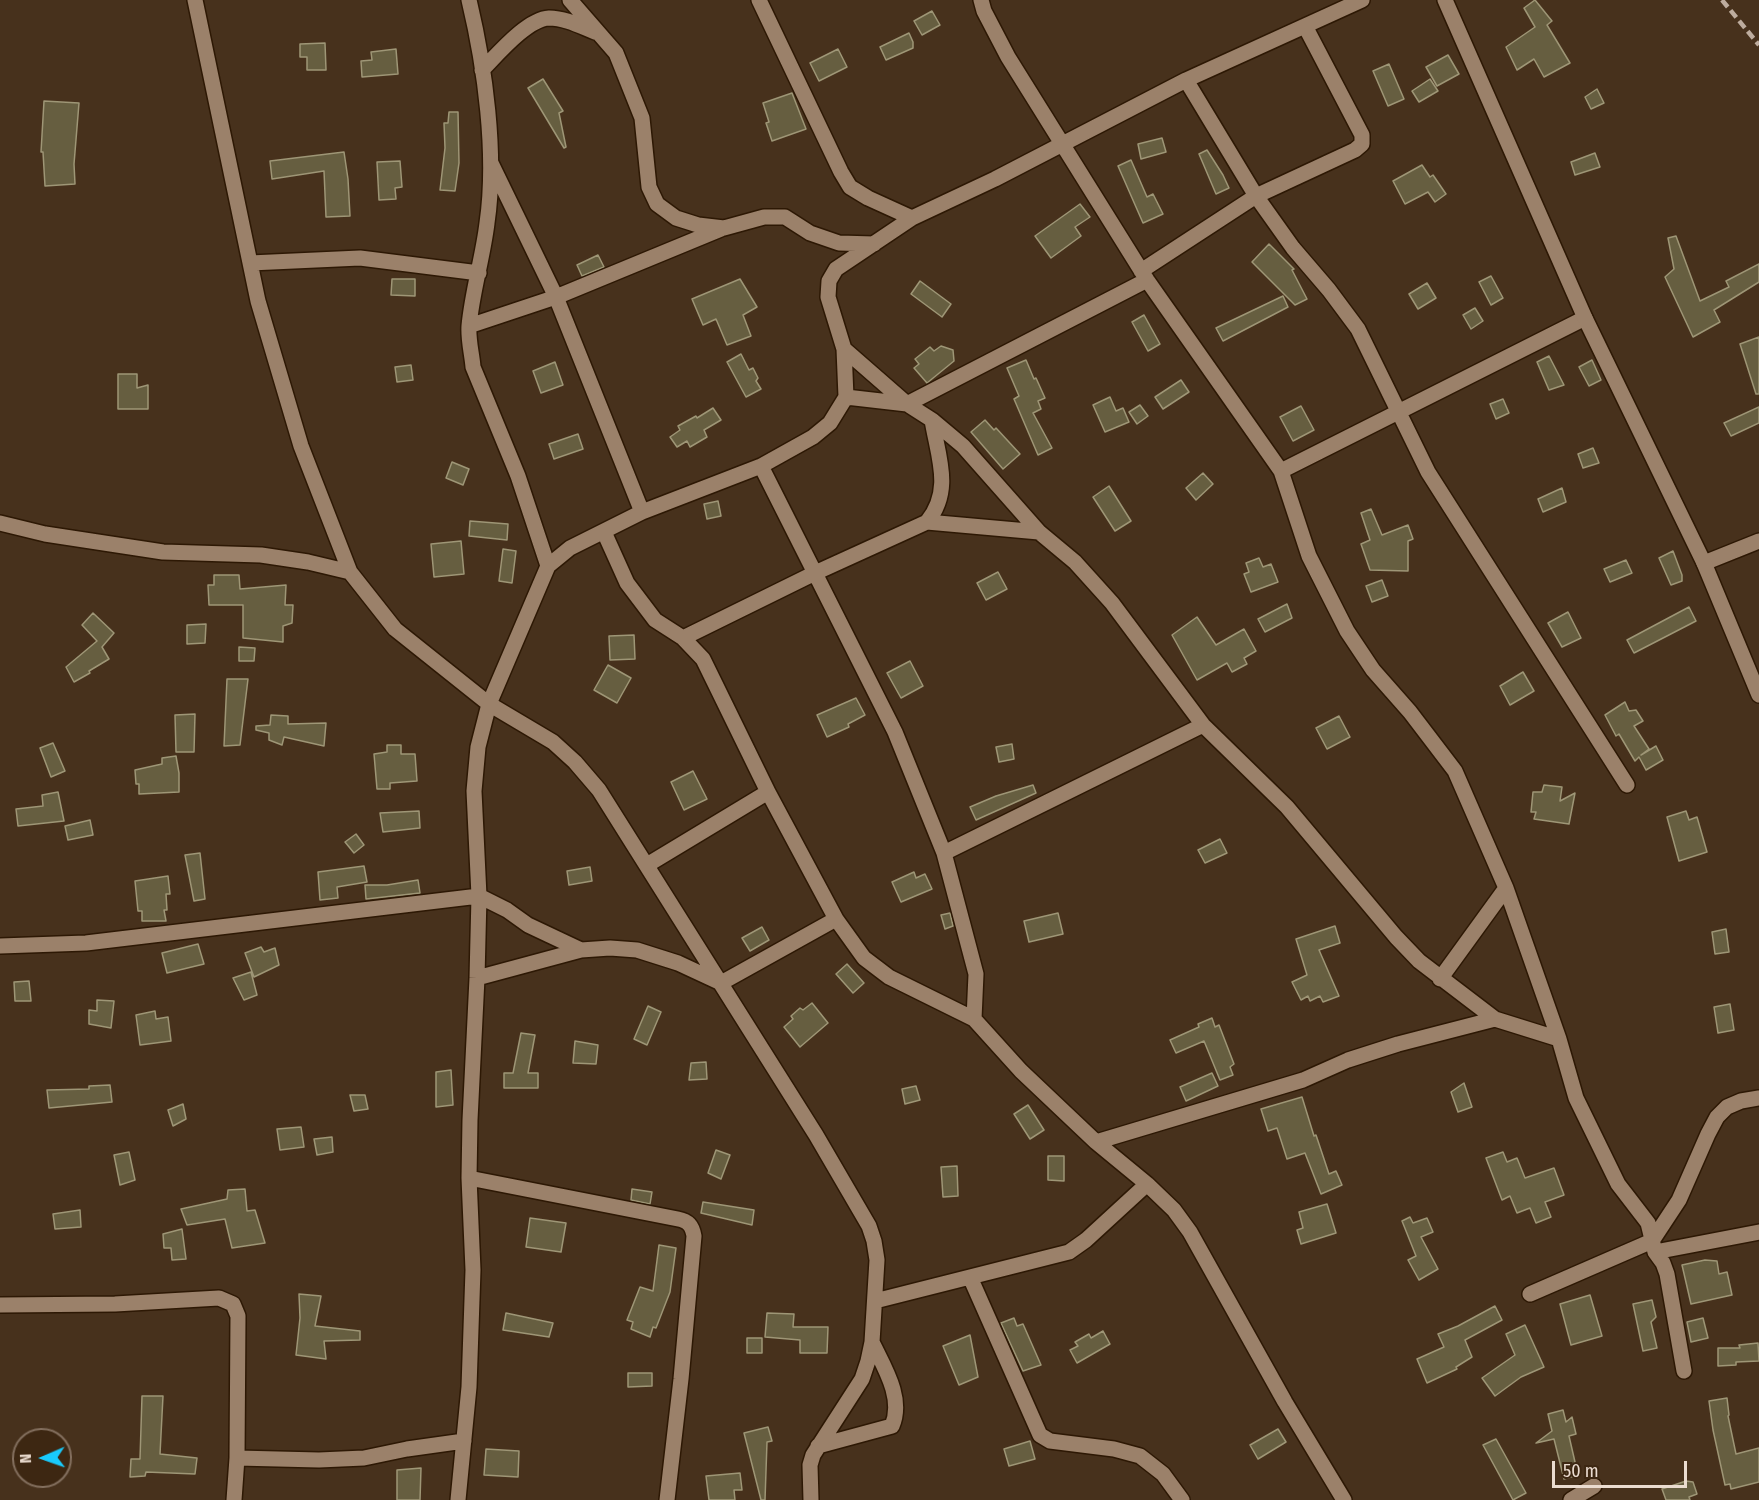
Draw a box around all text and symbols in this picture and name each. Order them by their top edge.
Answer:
north arrow [12,1428,72,1488]
scale bar [1555,1449,1690,1487]
text: N [16,1453,35,1464]
text: 50 m [1563,1460,1599,1482]

